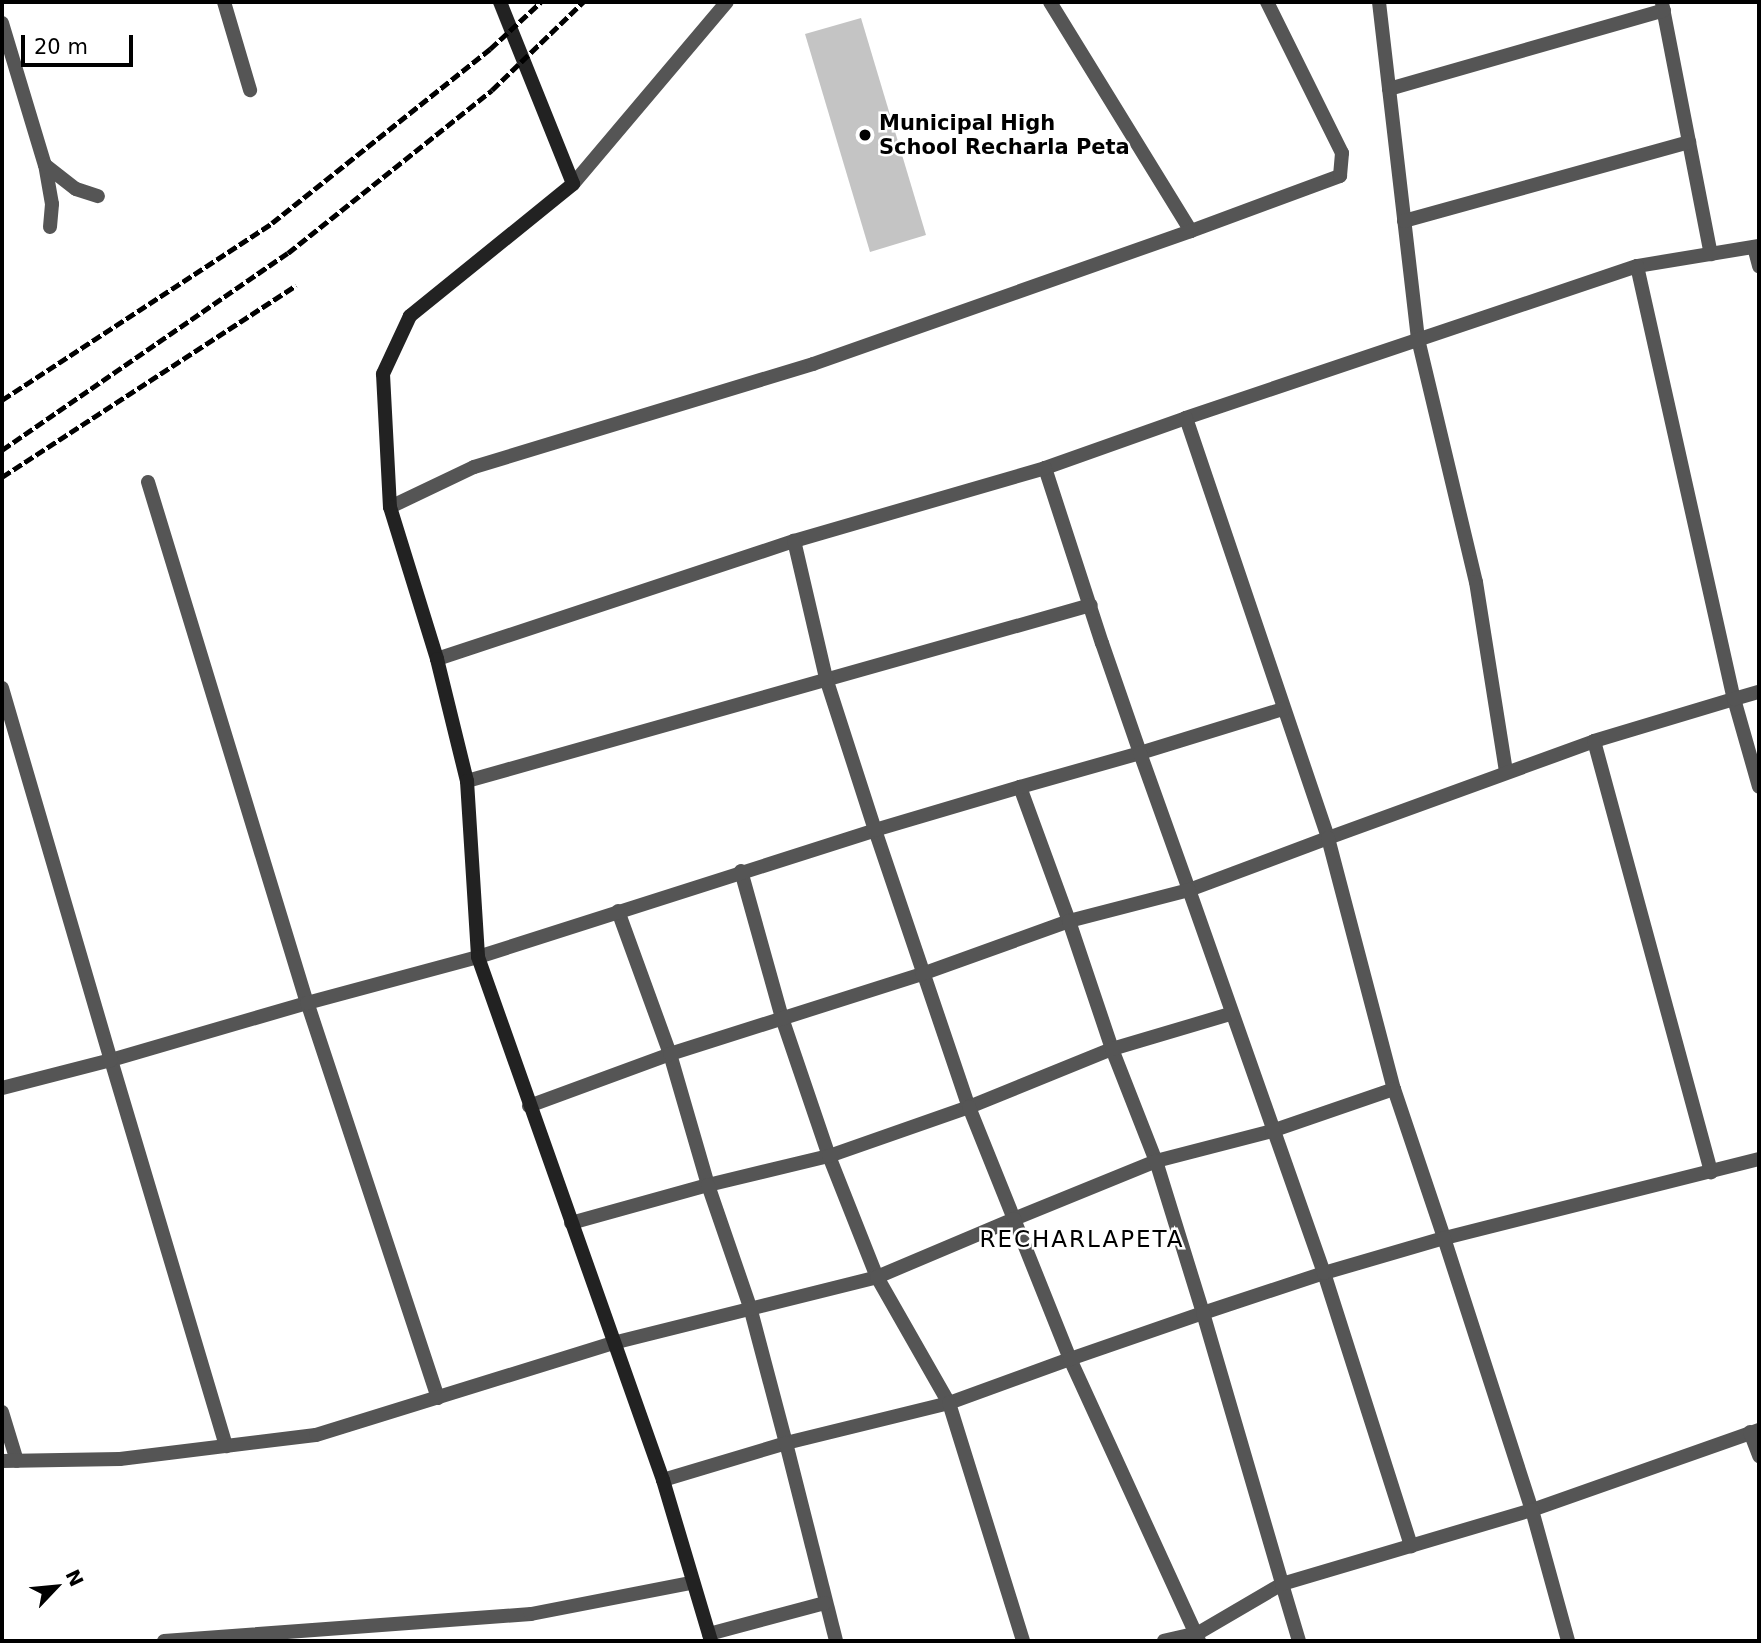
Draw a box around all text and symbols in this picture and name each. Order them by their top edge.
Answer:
scale bar [24,21,136,65]
text: 20 m [34,35,88,59]
place label: Municipal High School Recharla Peta [879,110,1130,160]
marker: Municipal High School Recharla Peta [857,127,873,143]
district label: RECHARLAPETA [981,1225,1183,1253]
north arrow [21,1552,91,1622]
text: N [62,1566,88,1590]

